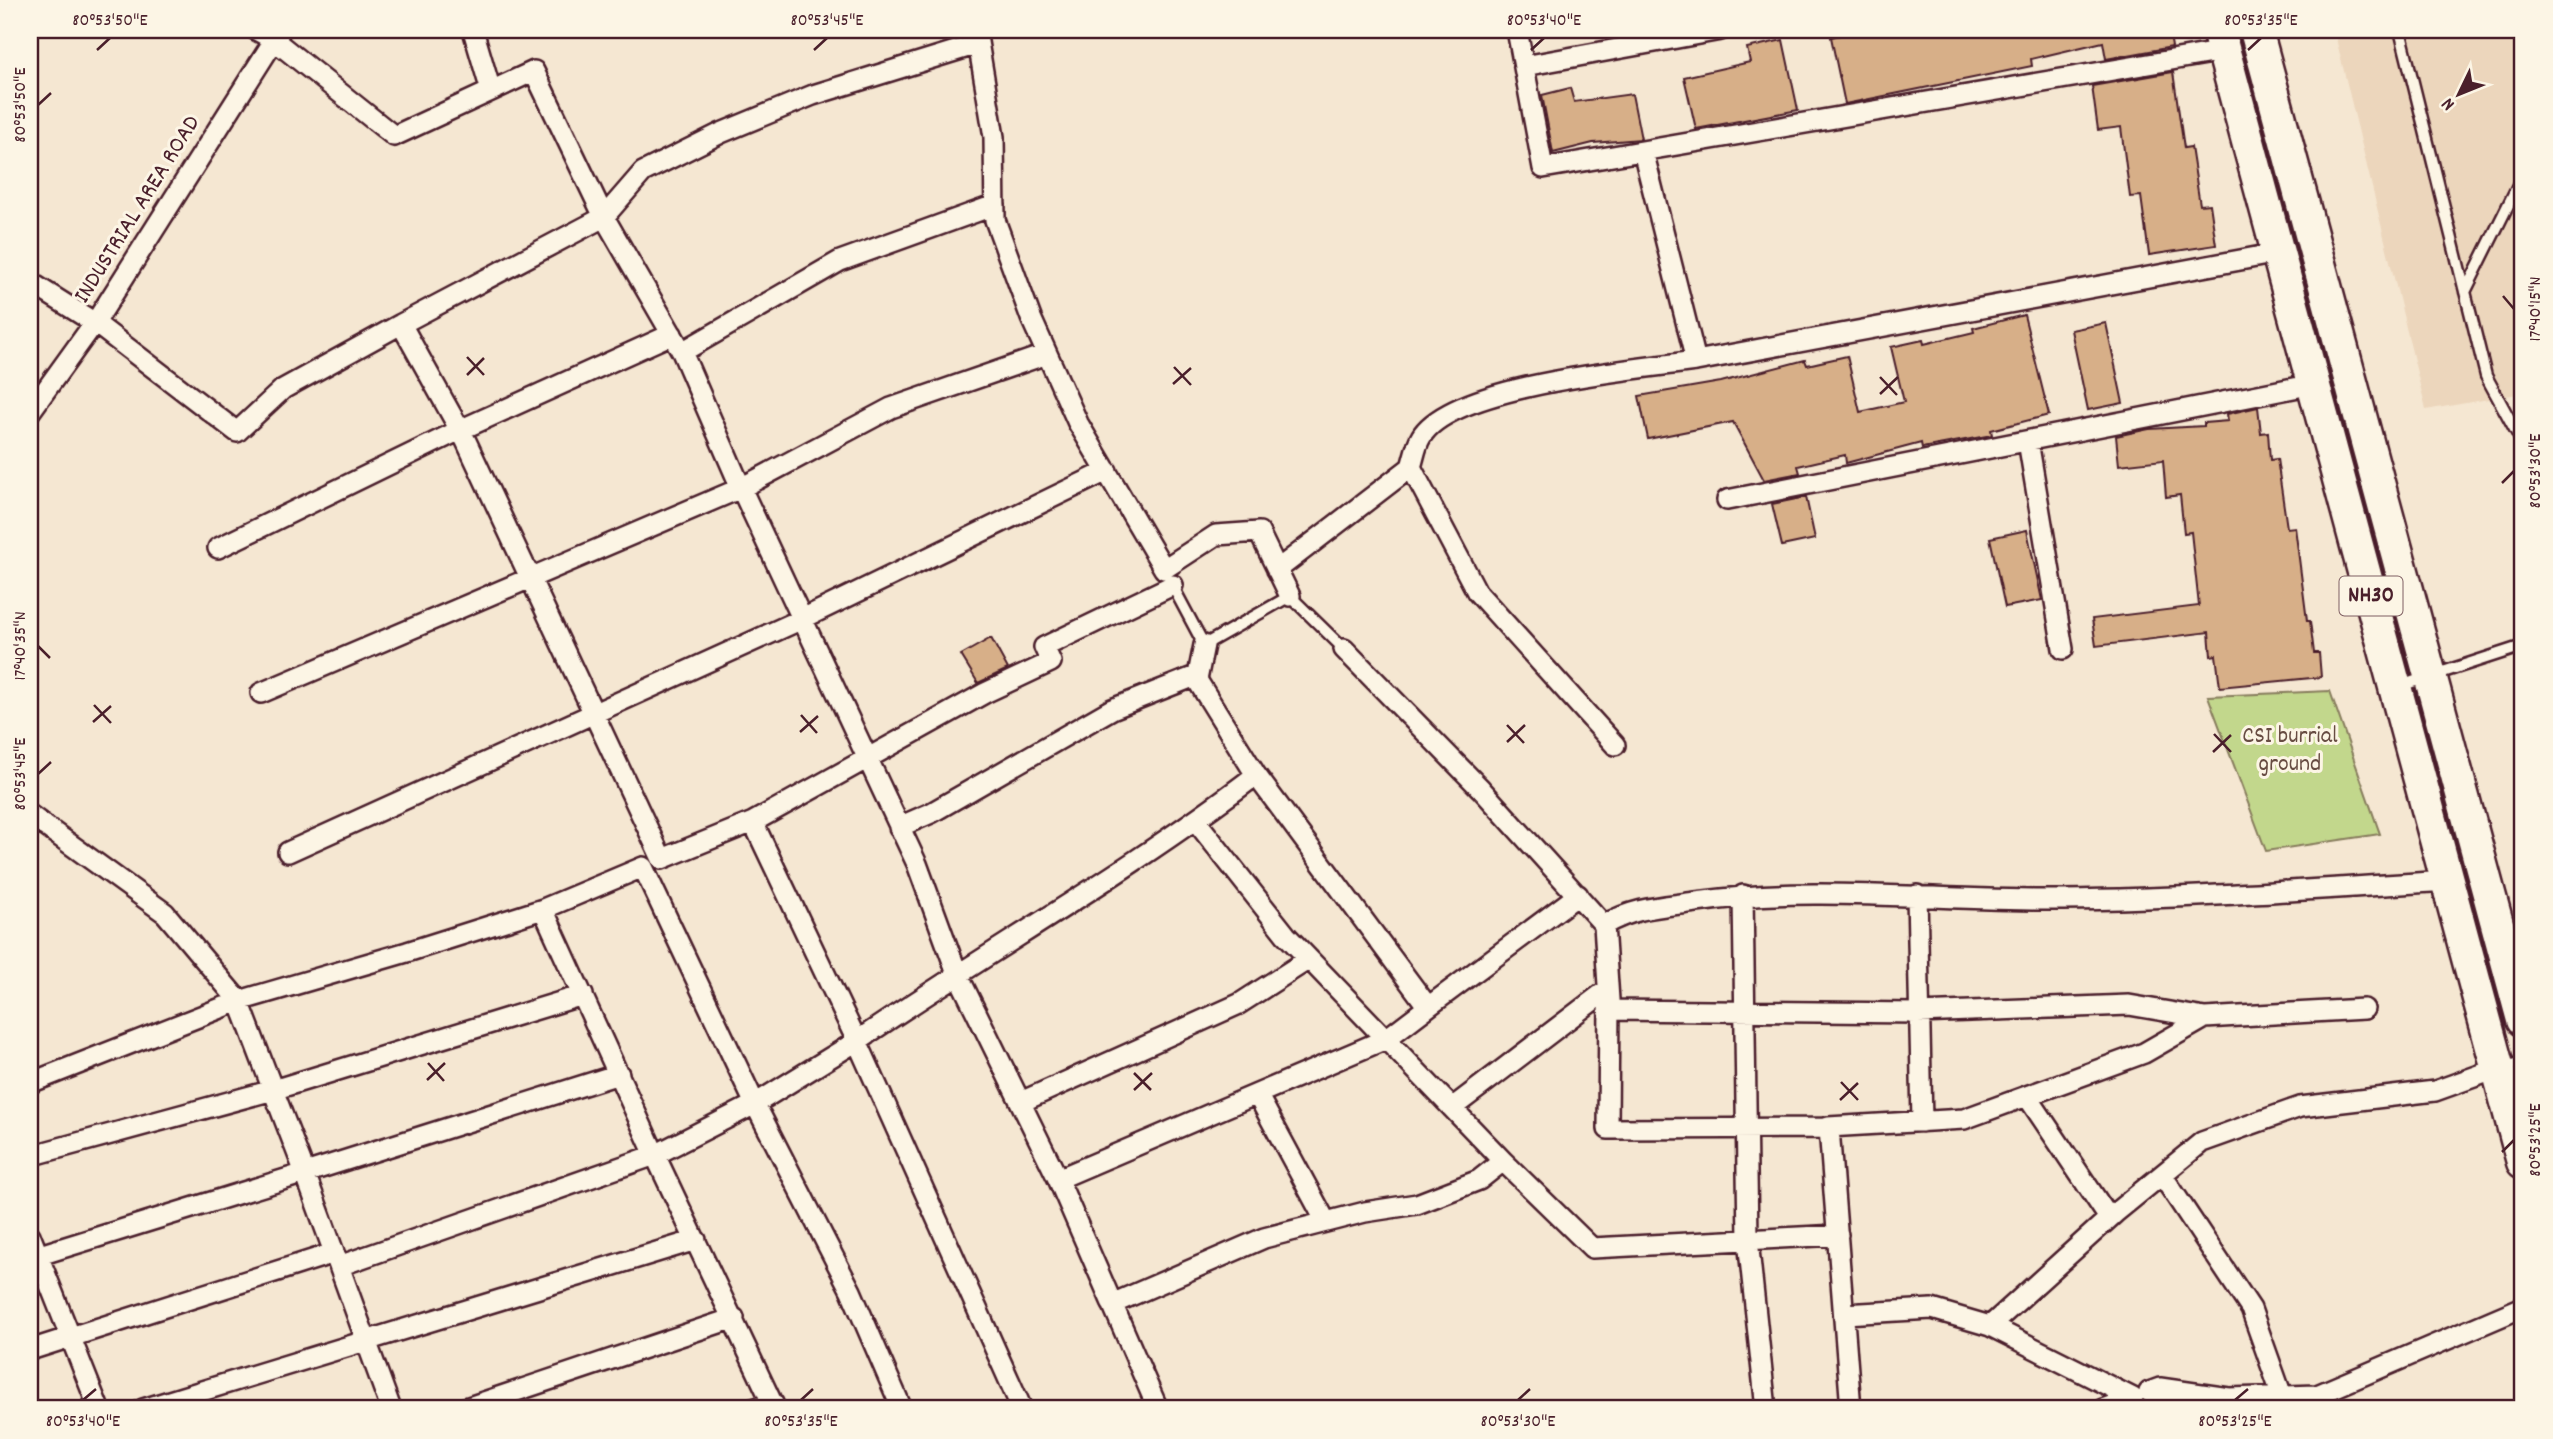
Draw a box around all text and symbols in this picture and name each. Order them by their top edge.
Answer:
text: 80°53'50"E [72,9,148,34]
text: 80°53'45"E [790,9,864,34]
text: 80°53'40"E [1507,9,1581,34]
text: 80°53'35"E [2224,9,2298,34]
north arrow [2424,60,2494,130]
text: 80°53'50"E [9,67,34,143]
text: N [2436,91,2462,116]
street label: INDUSTRIAL AREA ROAD [66,109,210,311]
text: 17°40'15"N [2524,276,2549,342]
text: 80°53'30"E [2524,433,2549,509]
road number: NH30 [2340,576,2402,616]
text: 17°40'35"N [9,611,34,681]
park label: CSI burrial ground [2242,720,2338,782]
text: 80°53'45"E [9,737,34,811]
text: 80°53'25"E [2524,1103,2549,1177]
text: 80°53'40"E [46,1410,120,1435]
text: 80°53'35"E [764,1410,838,1435]
text: 80°53'30"E [1480,1410,1556,1435]
text: 80°53'25"E [2198,1410,2272,1435]

